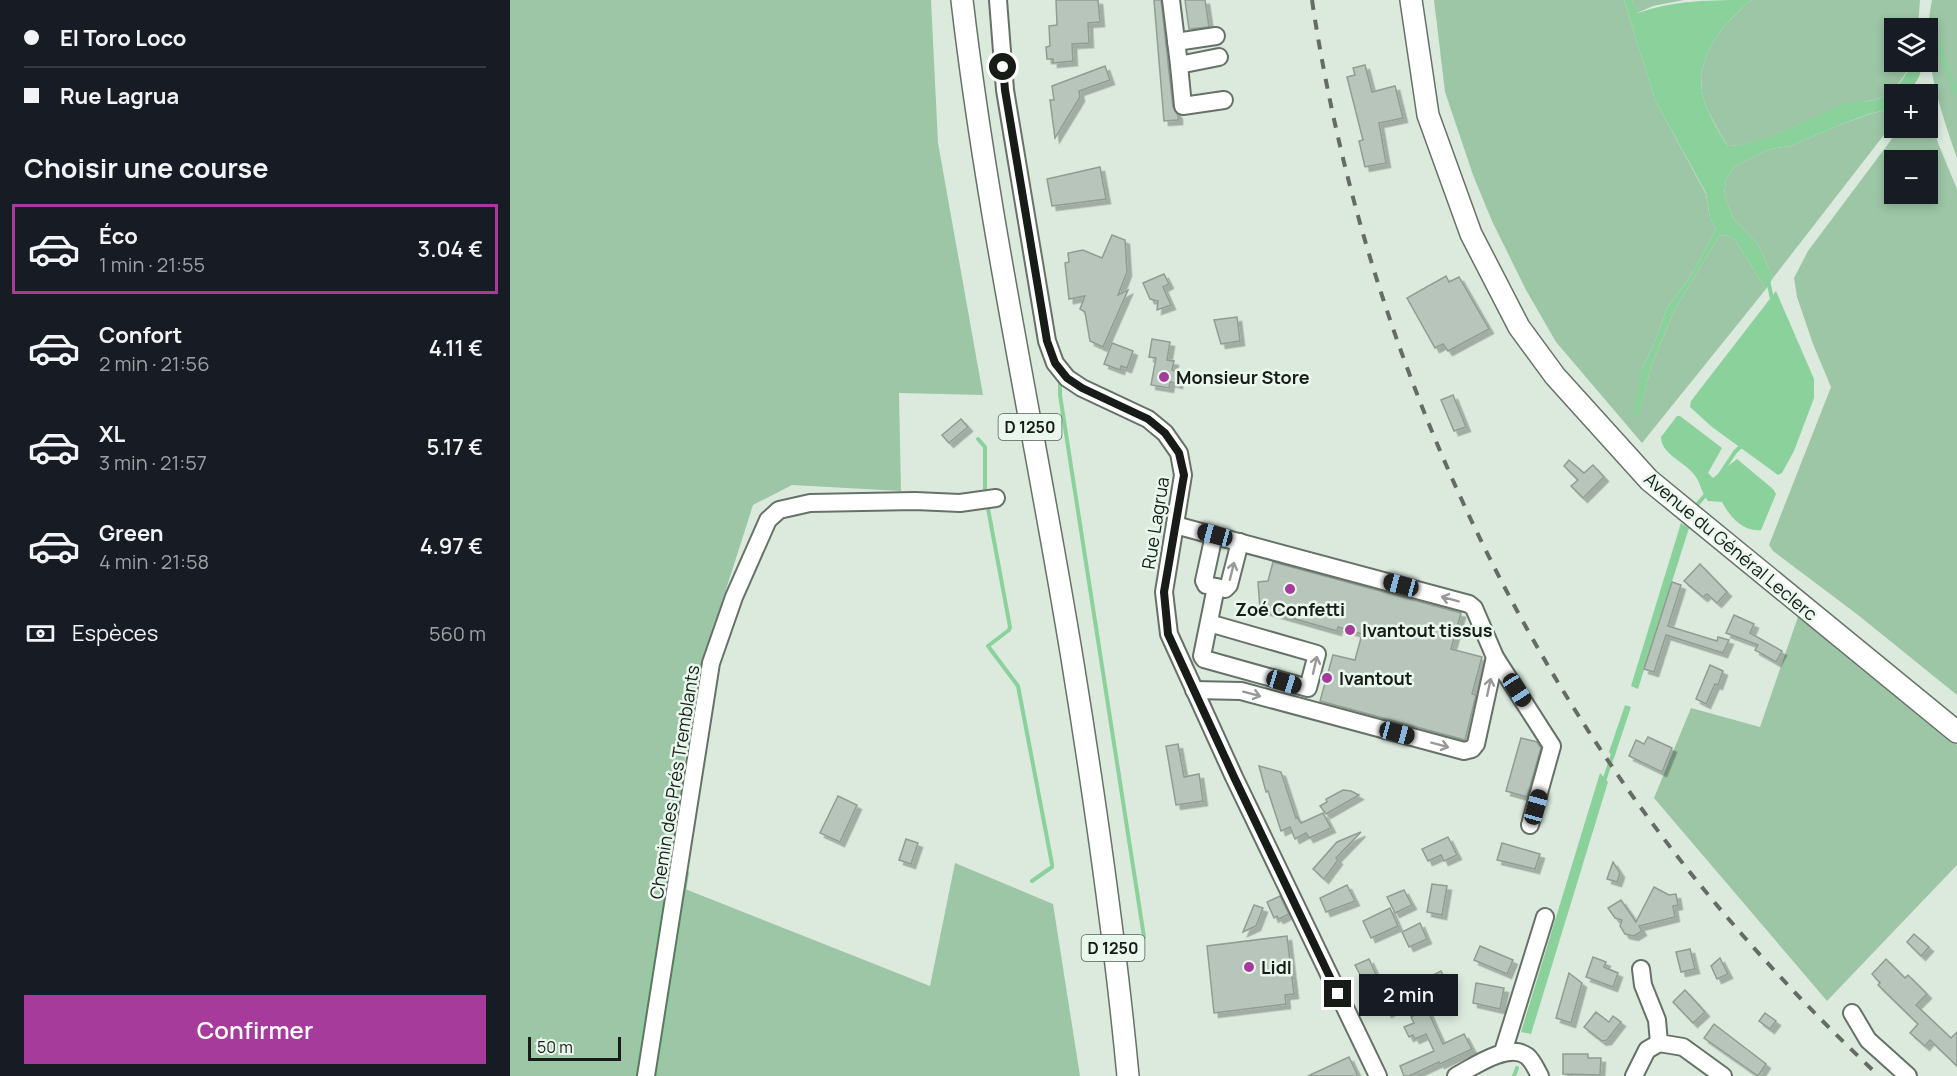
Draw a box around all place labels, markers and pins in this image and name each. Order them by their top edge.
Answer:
place label: Monsieur Store [1176,365,1310,389]
marker: Monsieur Store [1157,370,1171,384]
marker: Zoé Confetti [1283,582,1297,596]
place label: Zoé Confetti [1235,597,1345,621]
place label: Ivantout tissus [1362,618,1493,642]
marker: Ivantout tissus [1343,623,1357,637]
place label: Ivantout [1339,666,1413,690]
marker: Ivantout [1320,671,1334,685]
place label: Lidl [1261,955,1292,979]
marker: Lidl [1242,960,1256,974]

